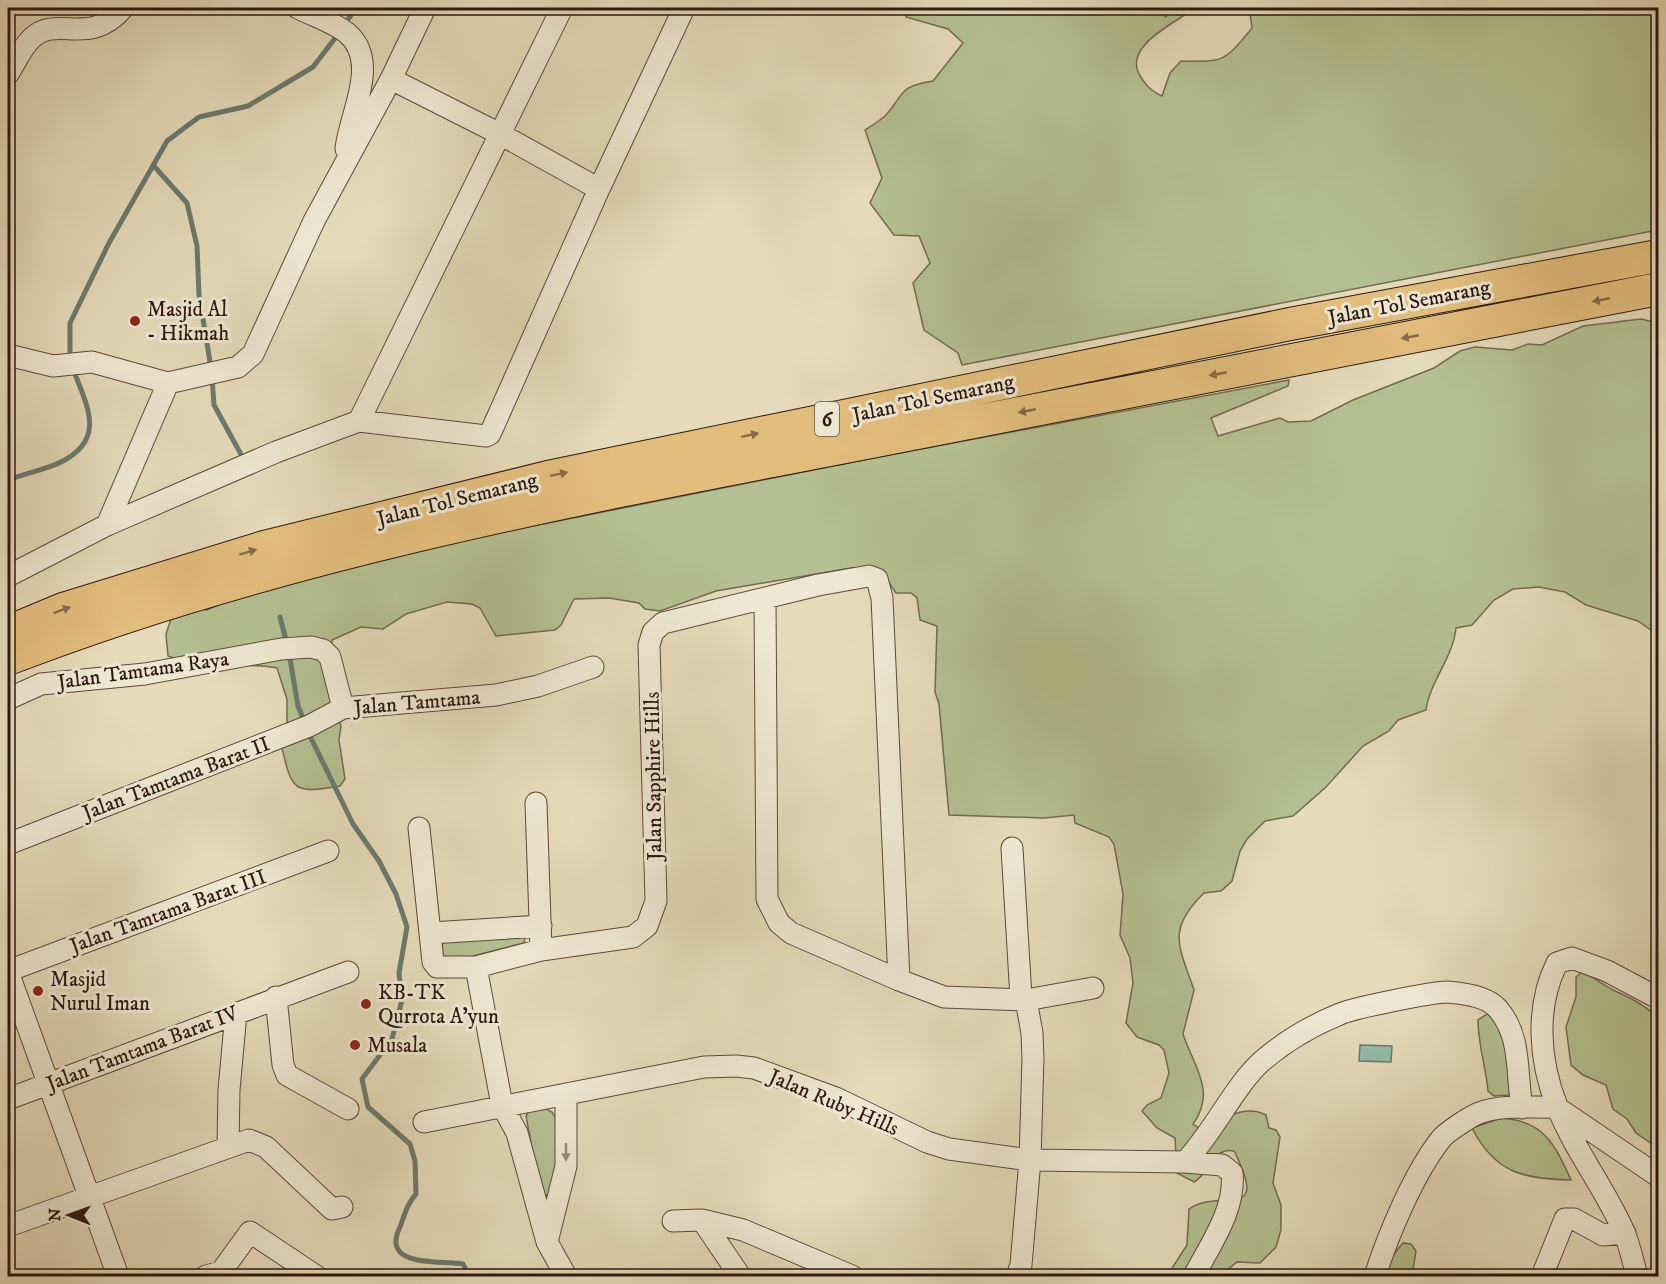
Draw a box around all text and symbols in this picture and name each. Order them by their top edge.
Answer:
street label: Jalan Tol Semarang [1324,274,1493,332]
one-way arrow [1591,296,1610,305]
place label: Masjid Al - Hikmah [147,297,229,347]
marker: Masjid Al - Hikmah [128,314,142,328]
one-way arrow [1400,333,1419,342]
street label: Jalan Tol Semarang [848,369,1017,429]
one-way arrow [1209,370,1228,379]
road number: 6 [815,402,839,436]
one-way arrow [1017,407,1036,416]
one-way arrow [741,430,760,439]
street label: Jalan Tol Semarang [372,467,541,533]
one-way arrow [550,469,569,478]
one-way arrow [239,547,257,556]
one-way arrow [53,605,71,615]
street label: Jalan Tamtama Raya [54,646,231,696]
street label: Jalan Tamtama [351,685,481,722]
street label: Jalan Sapphire Hills [640,691,669,863]
street label: Jalan Tamtama Barat II [77,731,274,827]
street label: Jalan Tamtama Barat III [65,864,270,960]
place label: Masjid Nurul Iman [50,967,150,1017]
place label: KB-TK Qurrota A'yun [378,980,499,1030]
marker: Masjid Nurul Iman [31,984,45,998]
marker: KB-TK Qurrota A'yun [359,997,373,1011]
street label: Jalan Tamtama Barat IV [41,1000,242,1098]
place label: Musala [367,1033,427,1059]
marker: Musala [348,1038,362,1052]
street label: Jalan Ruby Hills [763,1063,903,1142]
one-way arrow [561,1143,571,1162]
north arrow [39,1185,99,1245]
text: N [45,1208,65,1221]

